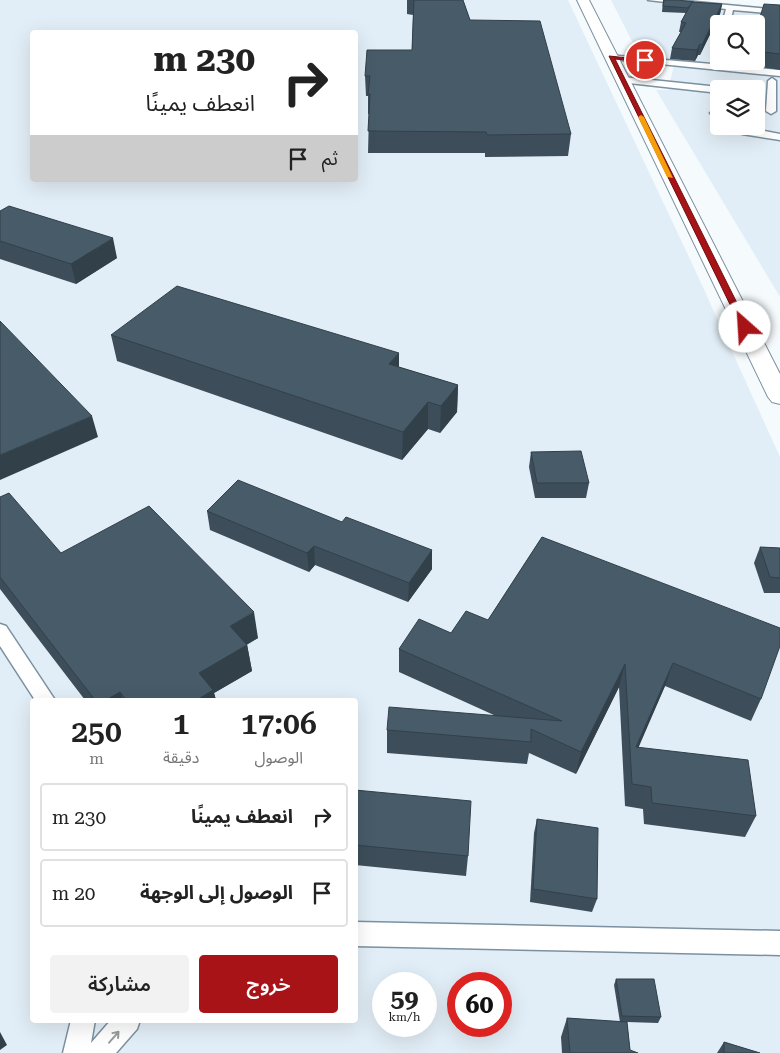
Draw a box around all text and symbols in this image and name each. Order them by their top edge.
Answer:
map controls [710,15,765,135]
button: search [710,15,765,70]
text: 230 m [154,39,255,80]
pin [624,39,666,81]
icon: arrive [631,46,659,74]
icon: right [273,50,338,115]
button: layers [710,80,765,135]
text: انعطف يمينًا [146,91,255,116]
icon: arrive [284,145,312,173]
text: ثم [322,147,338,170]
position arrow [718,300,770,352]
text: 1 [173,706,190,741]
text: 17:06 [241,706,317,741]
text: 250 [71,714,122,749]
text: دقيقة [163,748,199,767]
text: الوصول [254,748,303,767]
text: m [89,749,104,768]
icon: right [308,803,336,831]
text: انعطف يمينًا [191,805,293,828]
text: 230 m [52,806,106,829]
icon: arrive [308,879,336,907]
text: الوصول إلى الوجهة [140,881,293,904]
text: 20 m [52,882,95,905]
button: مشاركة [50,955,189,1013]
button: خروج [199,955,338,1013]
speed limit sign: 60 [447,972,512,1037]
text: 59 [390,984,419,1013]
text: km/h [388,1010,421,1024]
one-way arrow [108,1030,120,1043]

